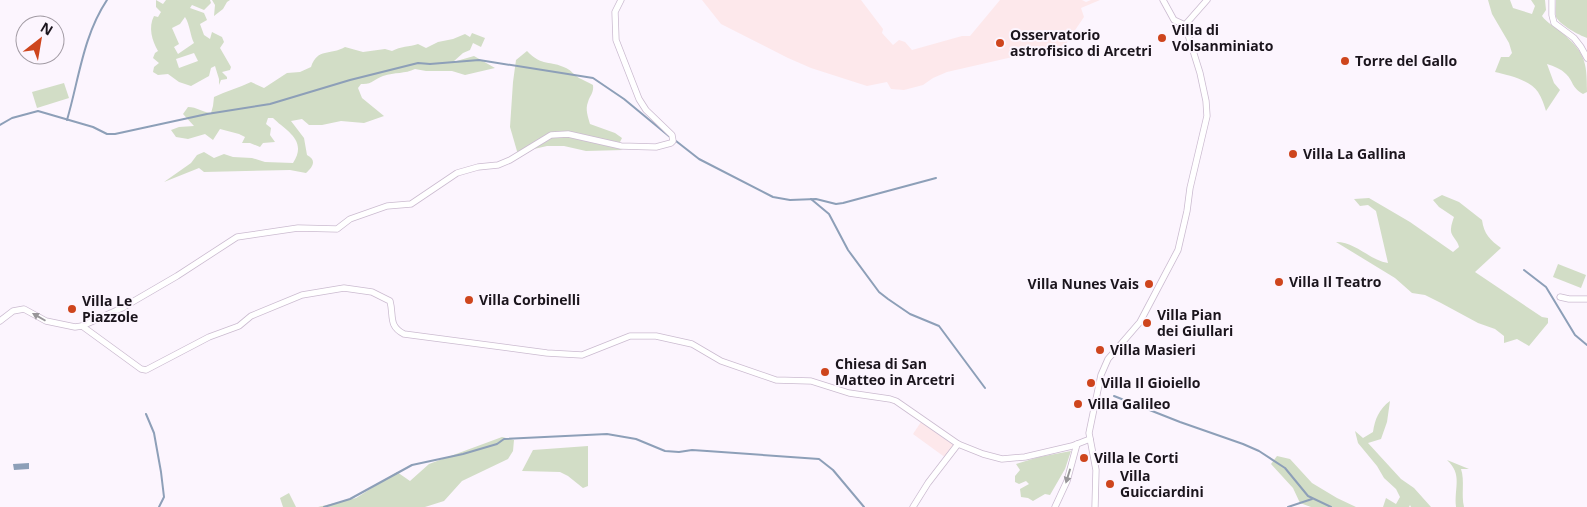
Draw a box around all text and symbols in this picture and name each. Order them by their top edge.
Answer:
north arrow [15,15,65,65]
text: N [37,17,57,40]
place label: Villa di Volsanminiato [1172,20,1274,55]
place label: Osservatorio astrofisico di Arcetri [1010,25,1152,60]
marker: Villa di Volsanminiato [1156,32,1168,44]
marker: Osservatorio astrofisico di Arcetri [994,37,1006,49]
place label: Torre del Gallo [1355,51,1458,70]
marker: Torre del Gallo [1339,55,1351,67]
place label: Villa La Gallina [1303,144,1406,163]
marker: Villa La Gallina [1287,148,1299,160]
place label: Villa Il Teatro [1289,272,1382,291]
place label: Villa Nunes Vais [1028,274,1139,293]
marker: Villa Il Teatro [1273,276,1285,288]
marker: Villa Nunes Vais [1143,278,1155,290]
place label: Villa Corbinelli [479,290,580,309]
place label: Villa Le Piazzole [82,291,138,326]
marker: Villa Corbinelli [463,294,475,306]
marker: Villa Le Piazzole [66,303,78,315]
place label: Villa Pian dei Giullari [1157,305,1233,340]
one-way arrow [32,313,47,321]
marker: Villa Pian dei Giullari [1141,317,1153,329]
place label: Villa Masieri [1110,340,1196,359]
marker: Villa Masieri [1094,344,1106,356]
place label: Chiesa di San Matteo in Arcetri [835,354,955,389]
marker: Chiesa di San Matteo in Arcetri [819,366,831,378]
place label: Villa Il Gioiello [1101,373,1201,392]
marker: Villa Il Gioiello [1085,377,1097,389]
place label: Villa Galileo [1088,394,1171,413]
marker: Villa Galileo [1072,398,1084,410]
place label: Villa le Corti [1094,448,1179,467]
marker: Villa le Corti [1078,452,1090,464]
place label: Villa Guicciardini [1120,466,1204,501]
one-way arrow [1064,469,1071,484]
marker: Villa Guicciardini [1104,478,1116,490]

